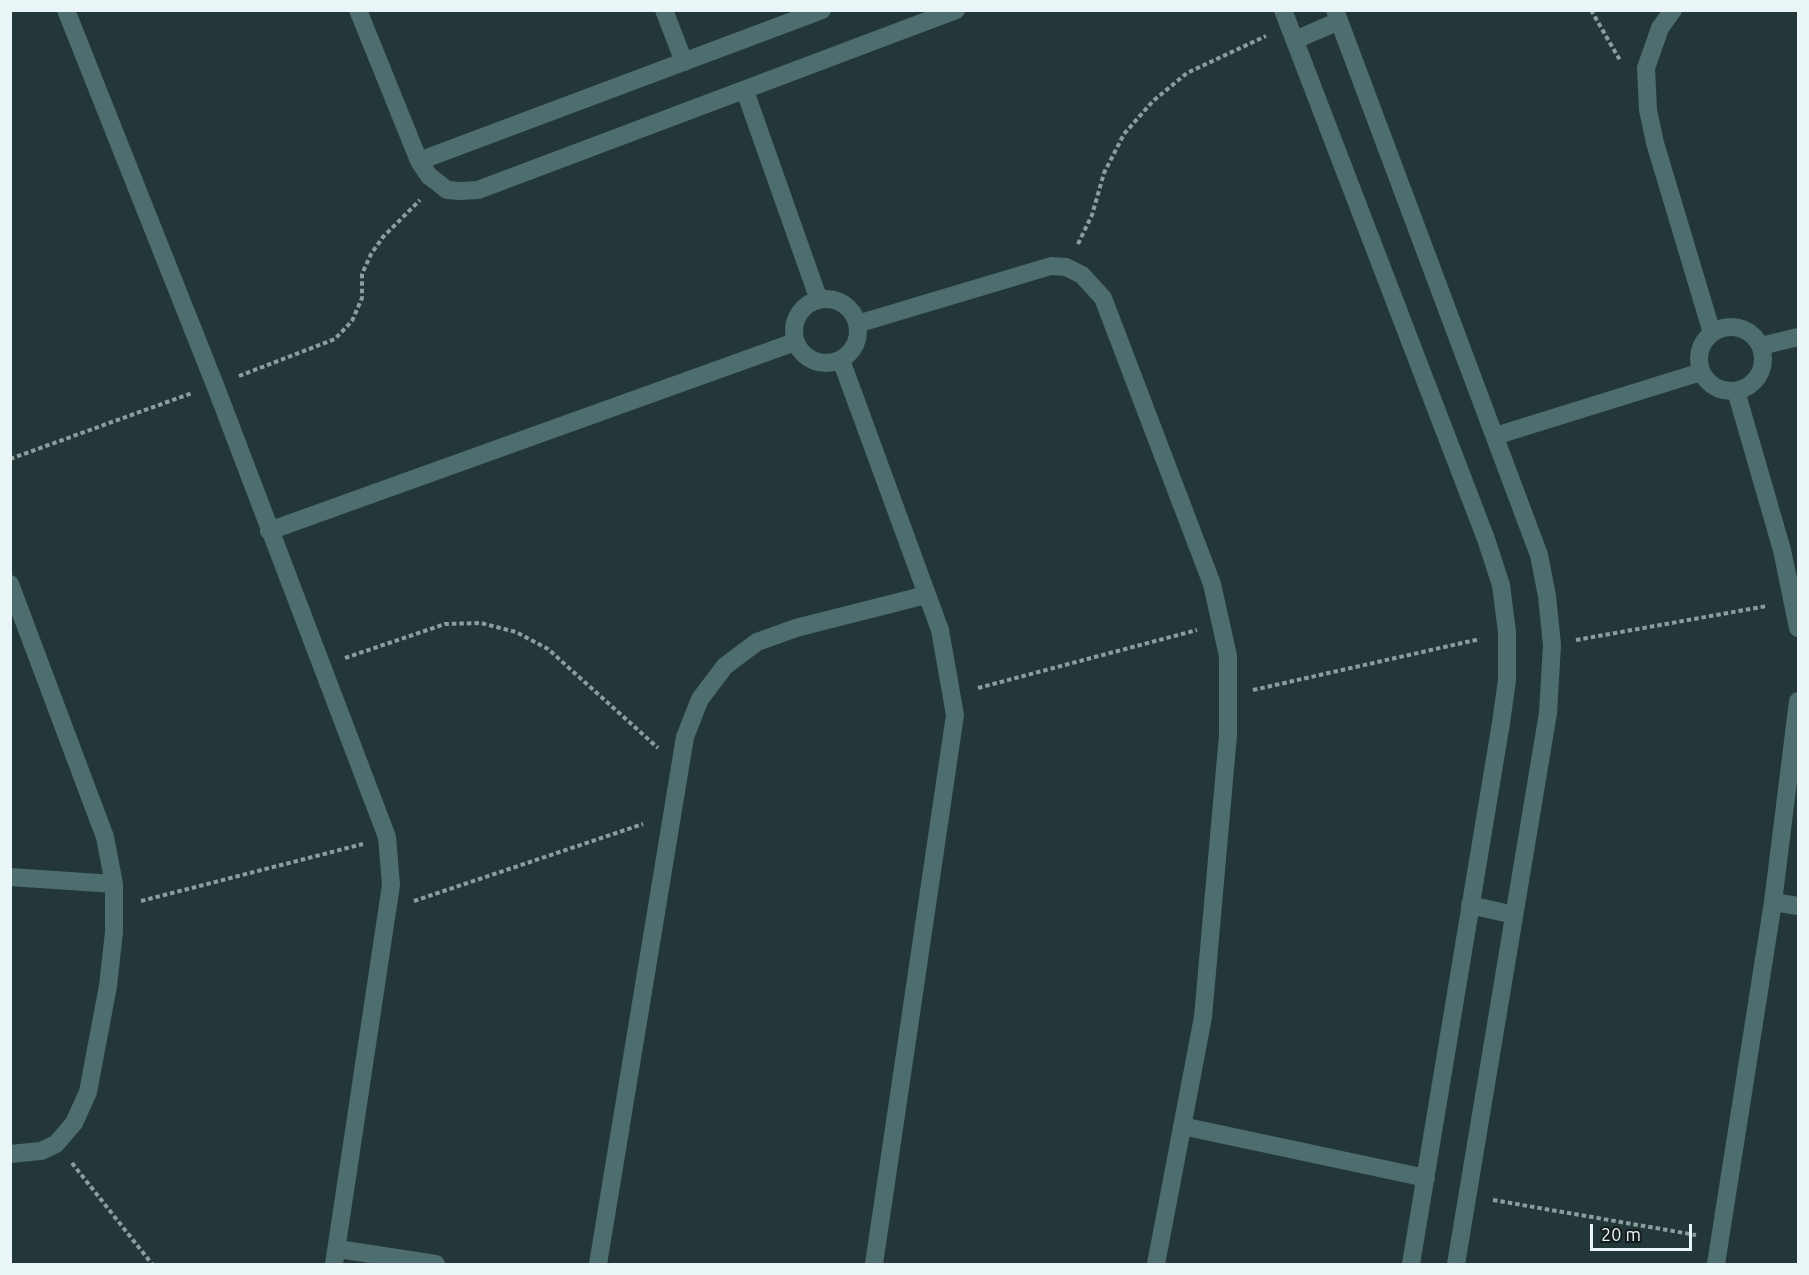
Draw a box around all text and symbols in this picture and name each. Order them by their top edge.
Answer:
scale bar [1593,1212,1695,1250]
text: 20 m [1601,1224,1641,1244]

